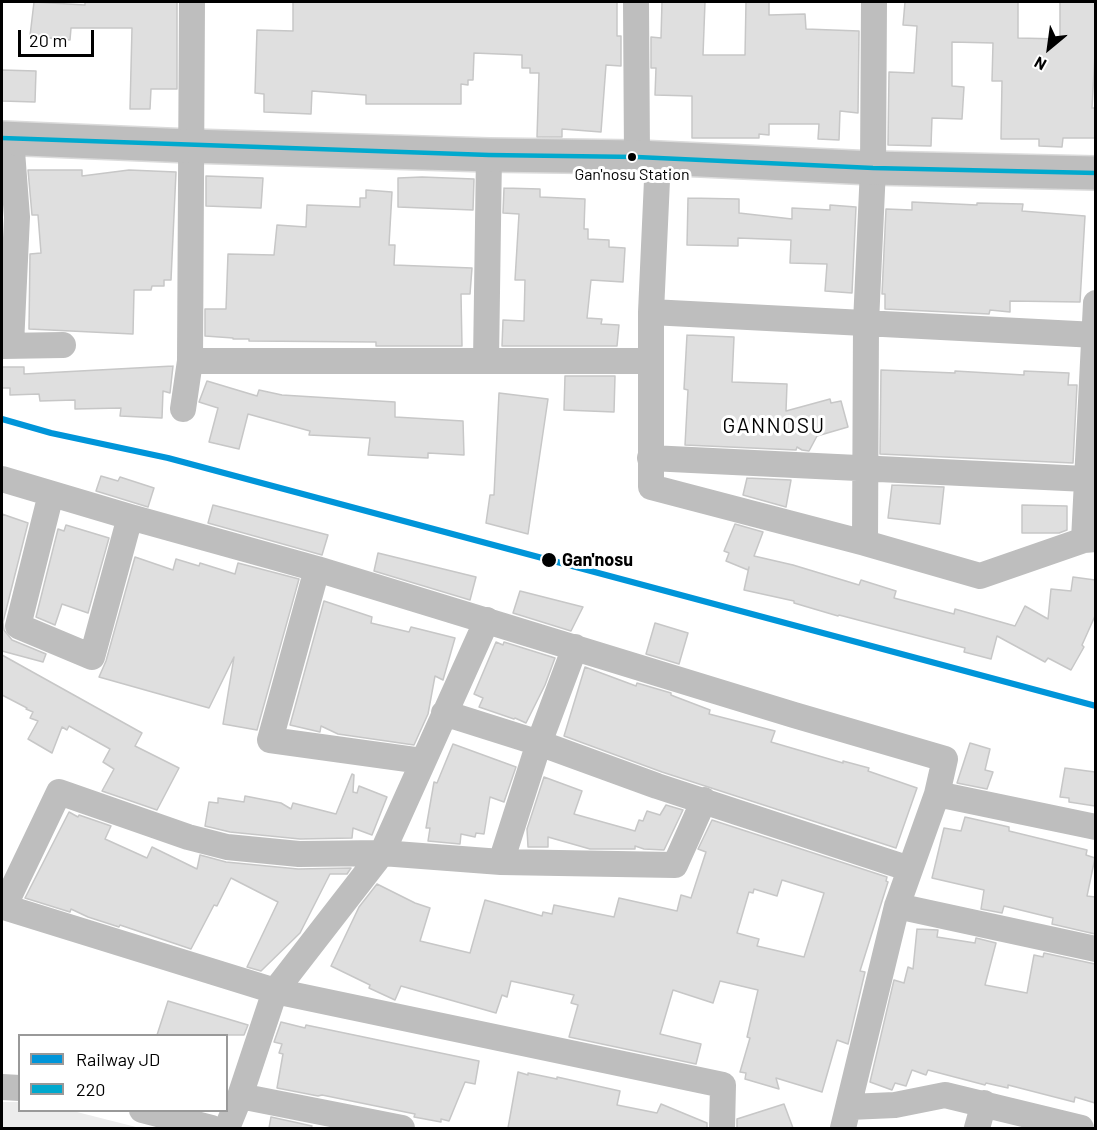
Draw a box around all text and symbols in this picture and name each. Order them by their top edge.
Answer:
scale bar [21,18,98,56]
north arrow [1019,18,1079,78]
text: 20 m [29,29,67,51]
text: N [1031,53,1049,75]
marker: Gan'nosu Station [626,151,638,163]
place label: Gan'nosu Station [574,165,690,185]
district label: GANNOSU [722,413,826,439]
place label: Gan'nosu [562,549,633,571]
marker: Gan'nosu [540,551,558,569]
legend [18,1034,228,1112]
text: Railway JD [76,1048,160,1070]
text: 220 [76,1078,105,1100]

